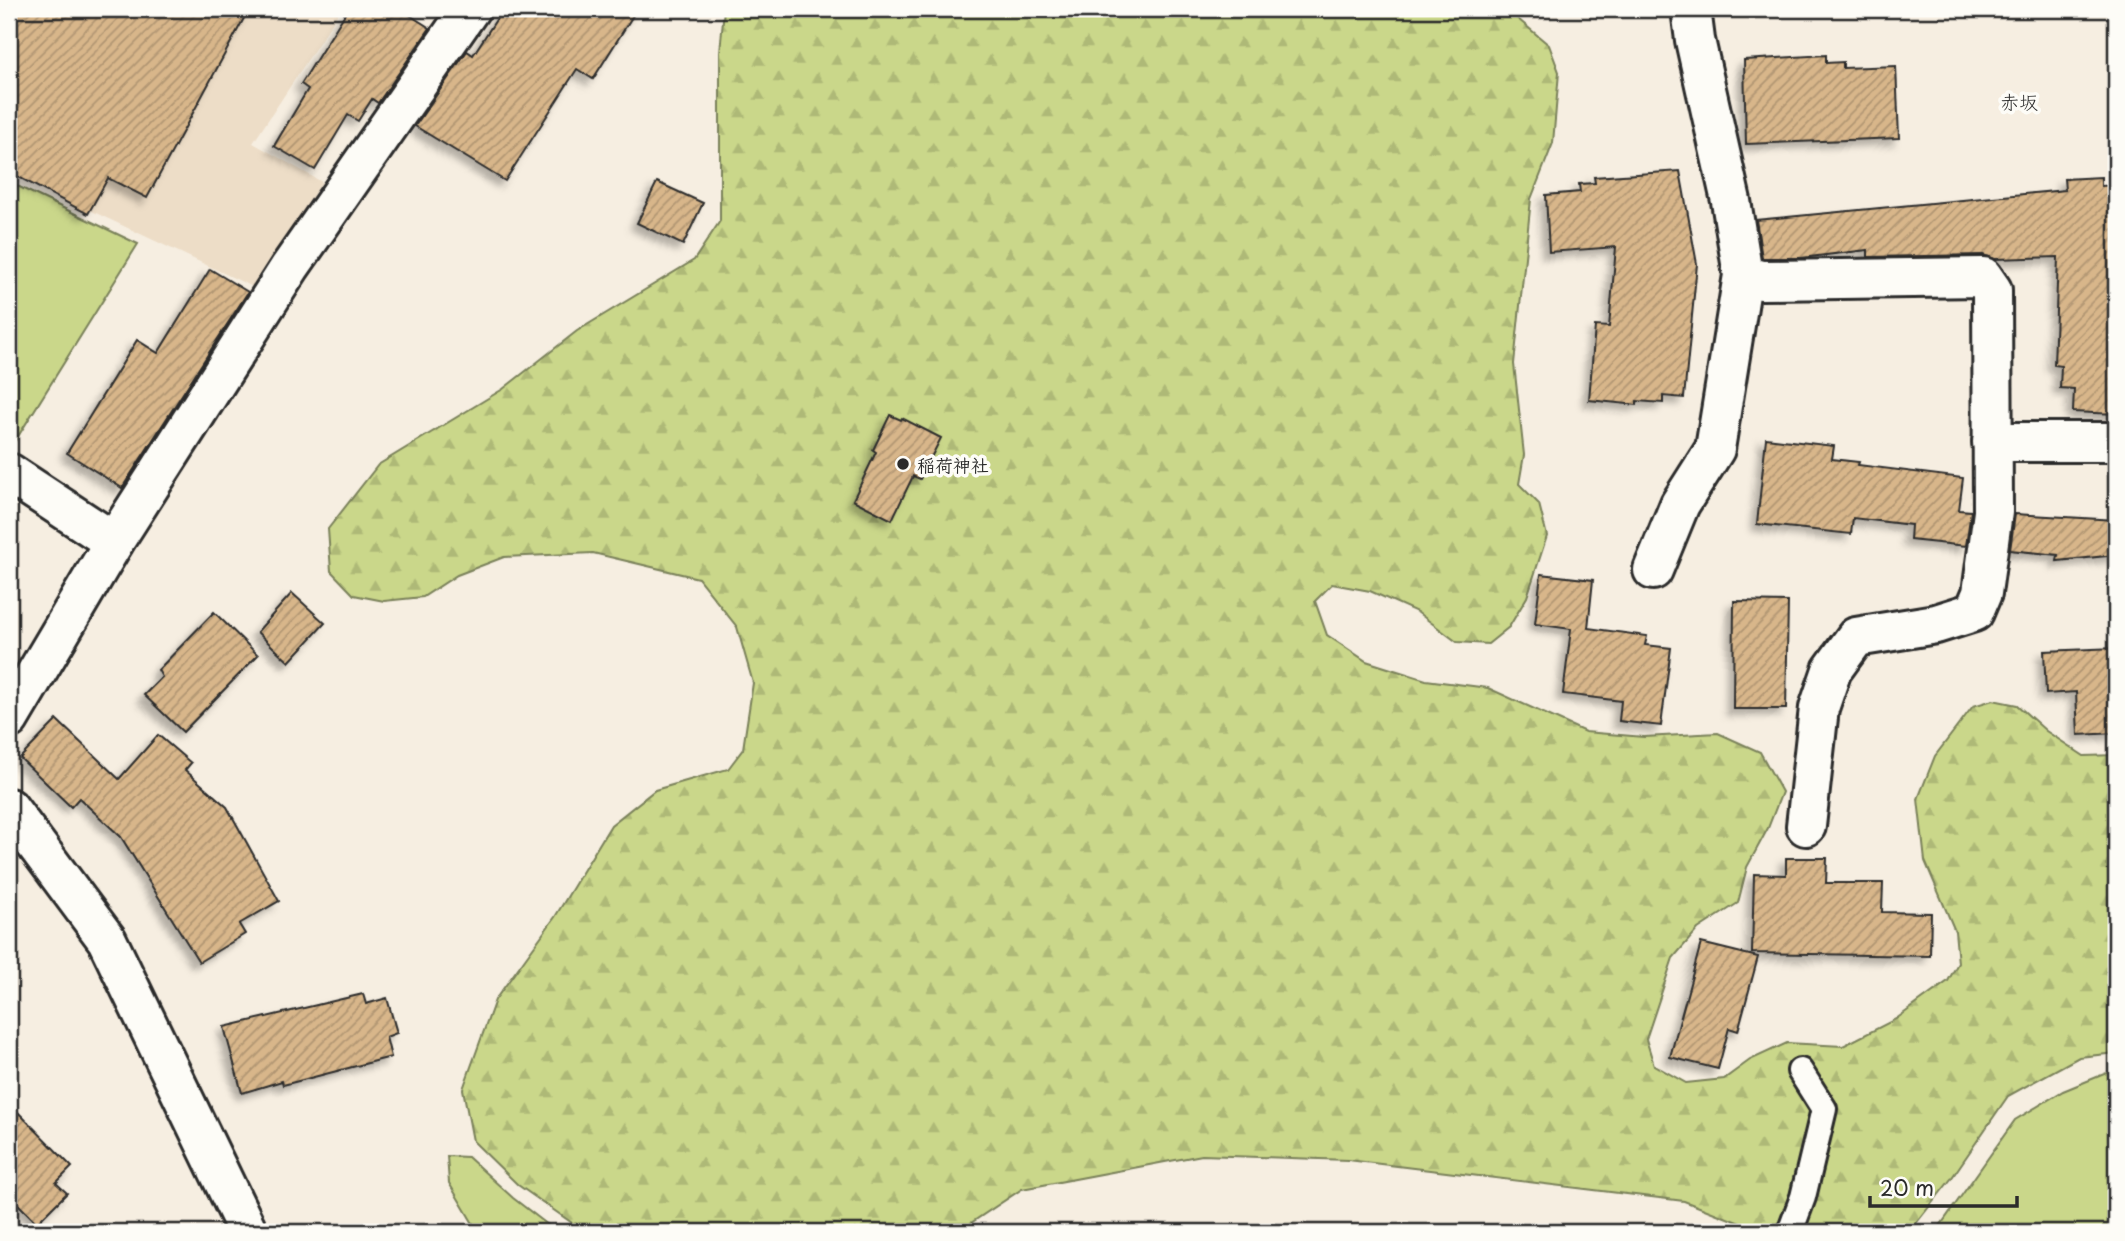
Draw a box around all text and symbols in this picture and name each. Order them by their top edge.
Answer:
district label: 赤坂 [2000,87,2038,115]
place label: 稲荷神社 [917,451,989,478]
marker: 稲荷神社 [895,456,911,472]
scale bar [1870,1164,2016,1208]
text: 20 m [1880,1171,1934,1203]

